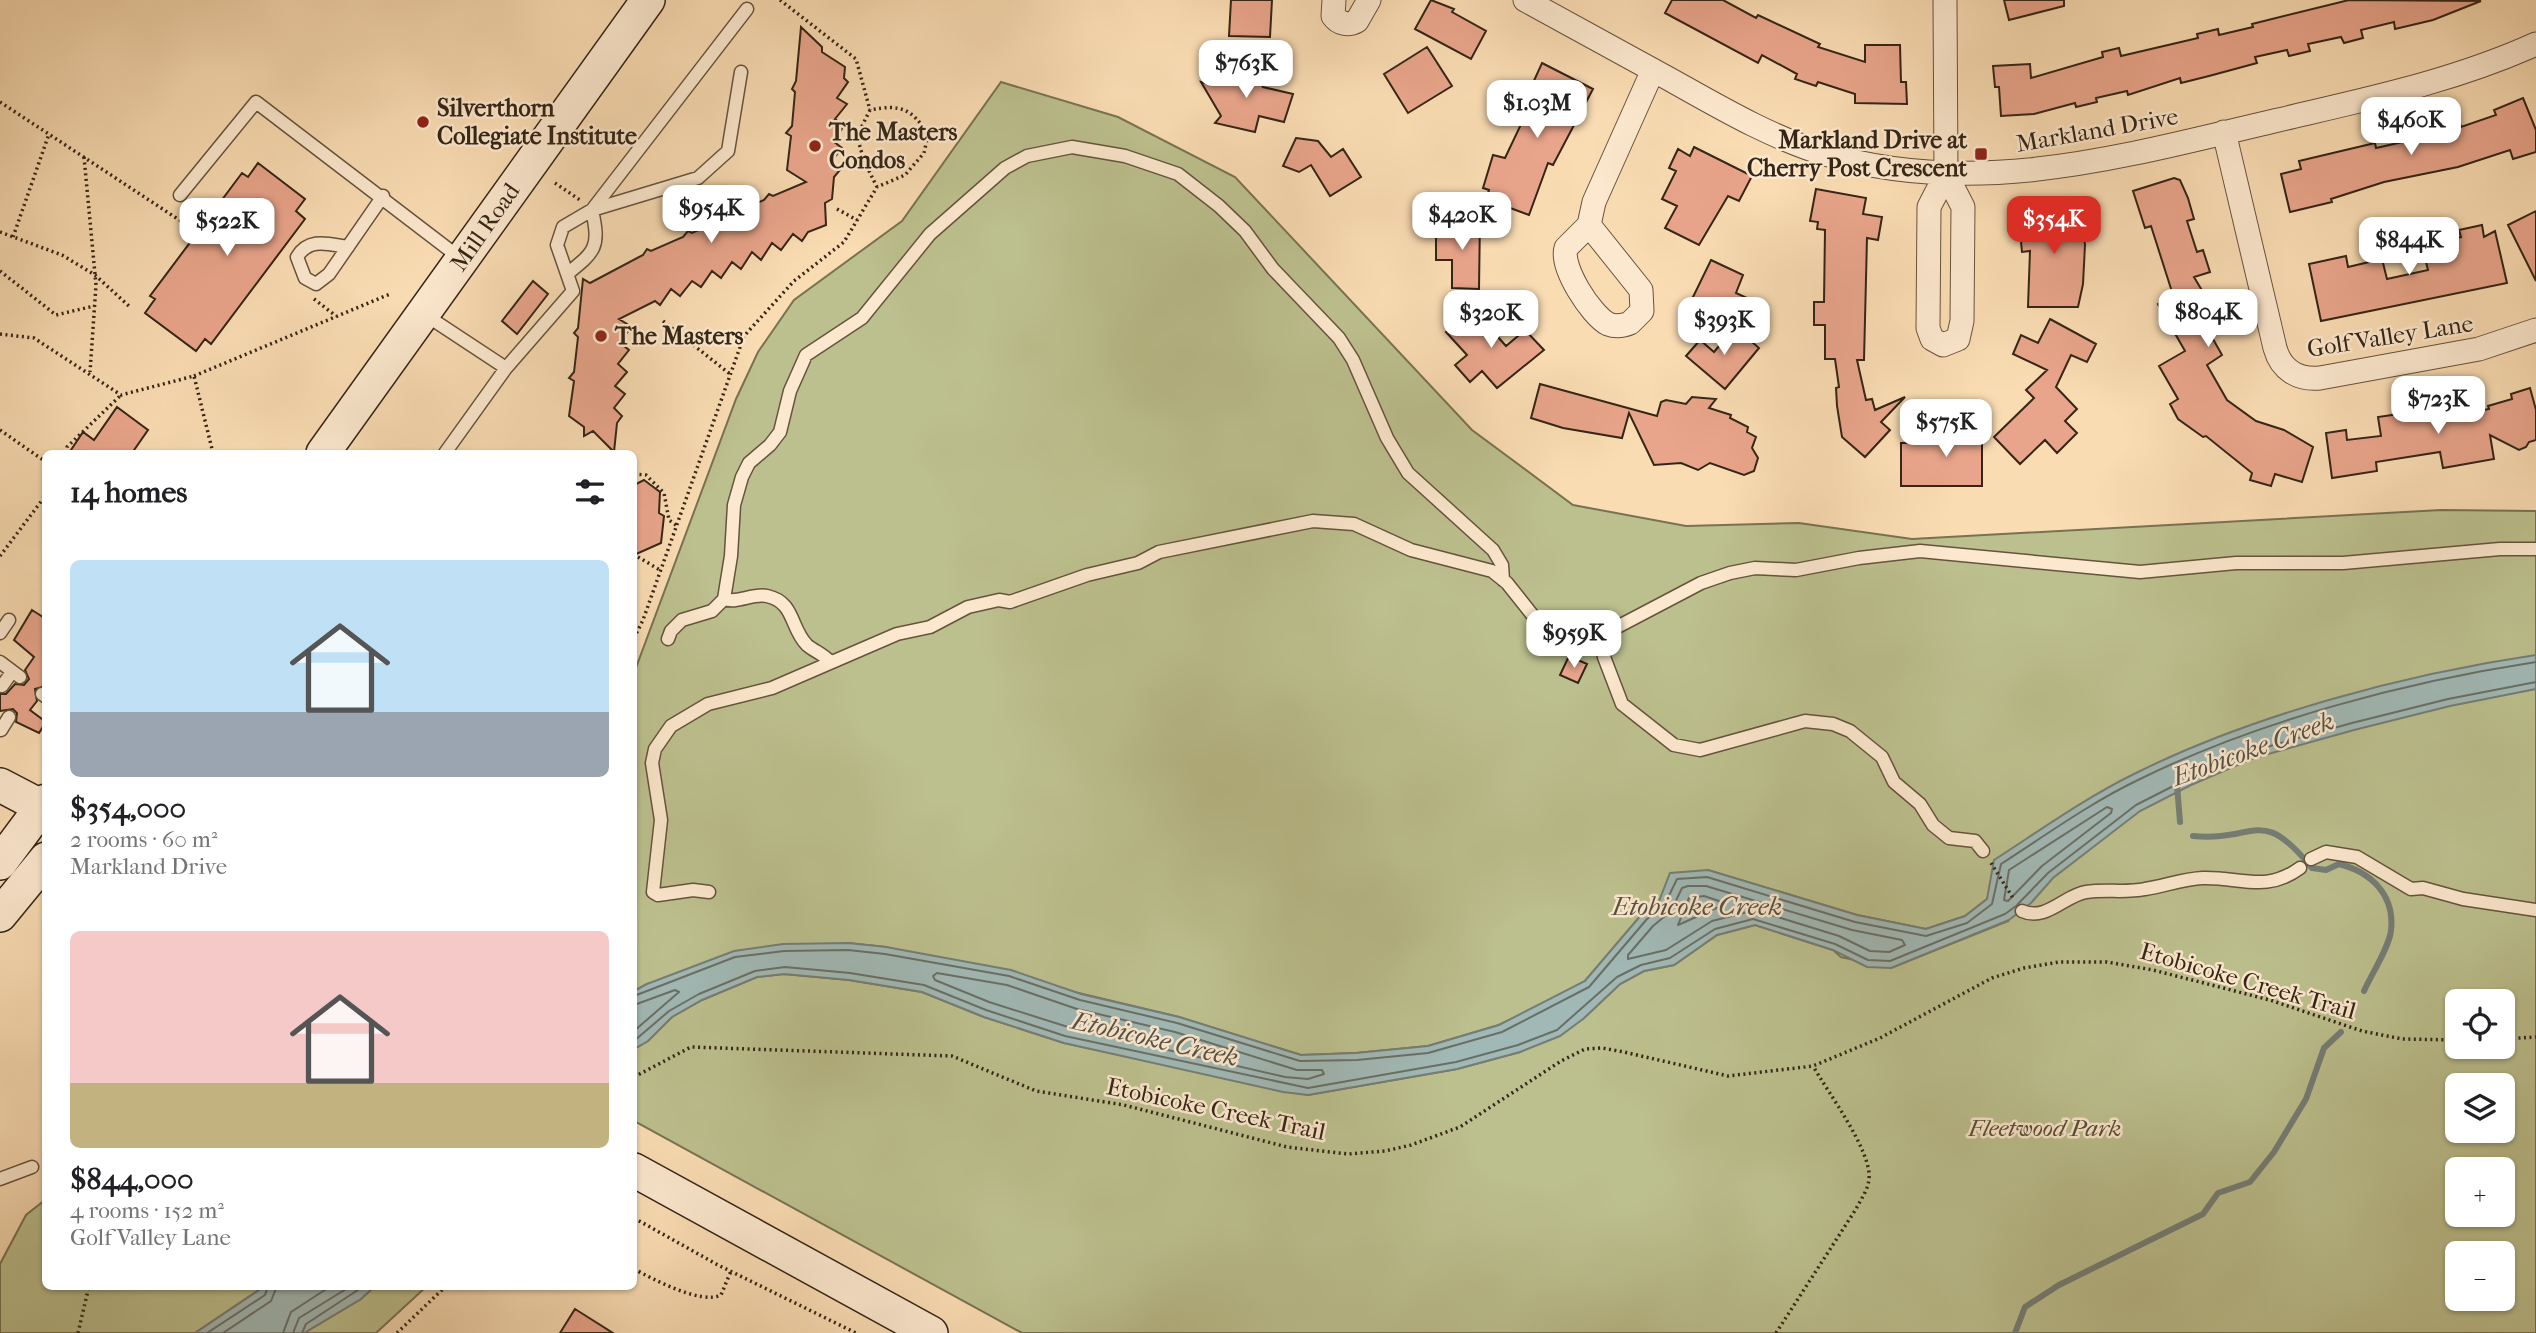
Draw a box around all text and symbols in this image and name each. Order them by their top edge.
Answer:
pin: $763K [1197,41,1295,100]
text: $763K [1215,49,1277,76]
pin: $1.03M [1480,80,1594,140]
text: $1.03M [1503,89,1571,116]
place label: Silverthorn Collegiate Institute [437,94,637,150]
pin: $460K [2362,97,2460,157]
street label: Markland Drive [2014,102,2180,158]
text: $460K [2377,106,2445,133]
marker: Silverthorn Collegiate Institute [415,114,431,130]
place label: The Masters Condos [828,118,958,174]
place label: Markland Drive at Cherry Post Crescent [1747,126,1967,182]
marker: The Masters Condos [807,138,823,154]
marker: Markland Drive at Cherry Post Crescent [1973,146,1989,162]
street label: Mill Road [445,177,526,276]
pin: $954K [662,186,760,245]
pin: $420K [1413,192,1511,252]
text: $954K [679,194,743,221]
pin: $354K [2005,196,2103,256]
pin: $522K [178,198,276,258]
text: $420K [1428,201,1496,228]
text: $354K [2023,205,2085,232]
text: $522K [196,207,258,234]
pin: $844K [2360,218,2458,277]
text: $844K [2375,226,2443,253]
pin: $320K [1442,290,1540,350]
pin: $804K [2159,290,2257,349]
pin: $393K [1675,298,1773,357]
text: $804K [2175,298,2241,325]
text: $320K [1459,299,1523,326]
text: $393K [1694,306,1754,333]
street label: Golf Valley Lane [2305,309,2475,363]
place label: The Masters [614,322,744,350]
marker: The Masters [593,328,609,344]
pin: $723K [2389,376,2487,436]
text: $723K [2407,385,2469,412]
pin: $575K [1897,400,1995,459]
text: $575K [1916,408,1976,435]
icon: filters [571,473,609,511]
text: 14 homes [70,475,187,510]
icon: home [277,605,403,731]
pin: $959K [1525,610,1623,670]
text: $959K [1542,619,1606,646]
water label: Etobicoke Creek [2166,705,2338,793]
text: $354,000 [70,791,186,826]
text: 2 rooms · 60 m² [70,826,217,853]
text: Markland Drive [70,853,227,880]
water label: Etobicoke Creek [1610,891,1782,922]
street label: Etobicoke Creek Trail [2137,937,2359,1025]
icon: home [277,976,403,1102]
map controls [2445,989,2515,1311]
button: locate [2445,989,2515,1059]
water label: Etobicoke Creek [1067,1004,1241,1073]
street label: Etobicoke Creek Trail [1104,1072,1328,1146]
button: layers [2445,1073,2515,1143]
park label: Fleetwood Park [1968,1114,2121,1142]
button: + [2445,1157,2515,1227]
text: $844,000 [70,1162,194,1197]
text: 4 rooms · 152 m² [70,1197,224,1224]
text: Golf Valley Lane [70,1224,231,1251]
button: − [2445,1241,2515,1311]

